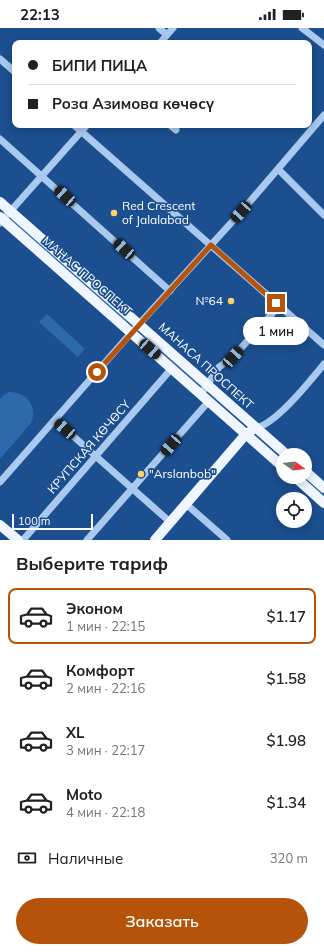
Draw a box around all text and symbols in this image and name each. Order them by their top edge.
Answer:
text: 22:13 [20,5,60,24]
text: БИПИ ПИЦА [52,56,147,75]
text: Роза Азимова көчөсү [52,94,214,113]
car [52,184,78,208]
place label: Red Crescent of Jalalabad [122,198,196,227]
car [229,199,253,225]
marker: Red Crescent of Jalalabad [109,208,119,218]
street label: МАНАС ПРОСПЕКТ [39,233,136,319]
car [111,237,137,261]
place label: №64 [196,293,223,308]
route end [267,294,285,312]
marker: №64 [226,296,236,306]
callout: 1 мин [243,317,309,345]
street label: МАНАСА ПРОСПЕКТ [156,319,257,413]
text: 1 мин [258,323,294,339]
car [137,337,163,361]
car [221,344,245,370]
route start [88,363,106,381]
street label: КРУПСКАЯ КӨЧӨСҮ [44,396,134,496]
car [52,417,78,441]
car [159,432,183,458]
north arrow [276,448,312,484]
map controls [276,448,312,528]
place label: "Arslanbob" [149,466,216,481]
marker: "Arslanbob" [136,469,146,479]
button: locate [276,492,312,528]
scale bar [12,512,93,531]
text: 100 m [18,514,50,528]
text: Выберите тариф [16,552,168,575]
icon: car [18,598,54,634]
text: Эконом [66,599,123,618]
text: $1.17 [266,607,306,626]
text: 1 мин · 22:15 [66,618,145,634]
icon: car [18,660,54,696]
text: Комфорт [66,661,135,680]
text: $1.58 [266,669,306,688]
text: 2 мин · 22:16 [66,680,145,696]
icon: car [18,722,54,758]
text: XL [66,723,84,742]
text: $1.98 [266,731,306,750]
text: 3 мин · 22:17 [66,742,145,758]
icon: car [18,784,54,820]
text: Moto [66,785,102,804]
text: $1.34 [266,793,306,812]
text: 4 мин · 22:18 [66,804,145,820]
icon: cash [16,847,38,869]
text: Наличные [48,849,123,868]
text: 320 m [270,850,308,866]
button: Заказать [16,898,308,944]

